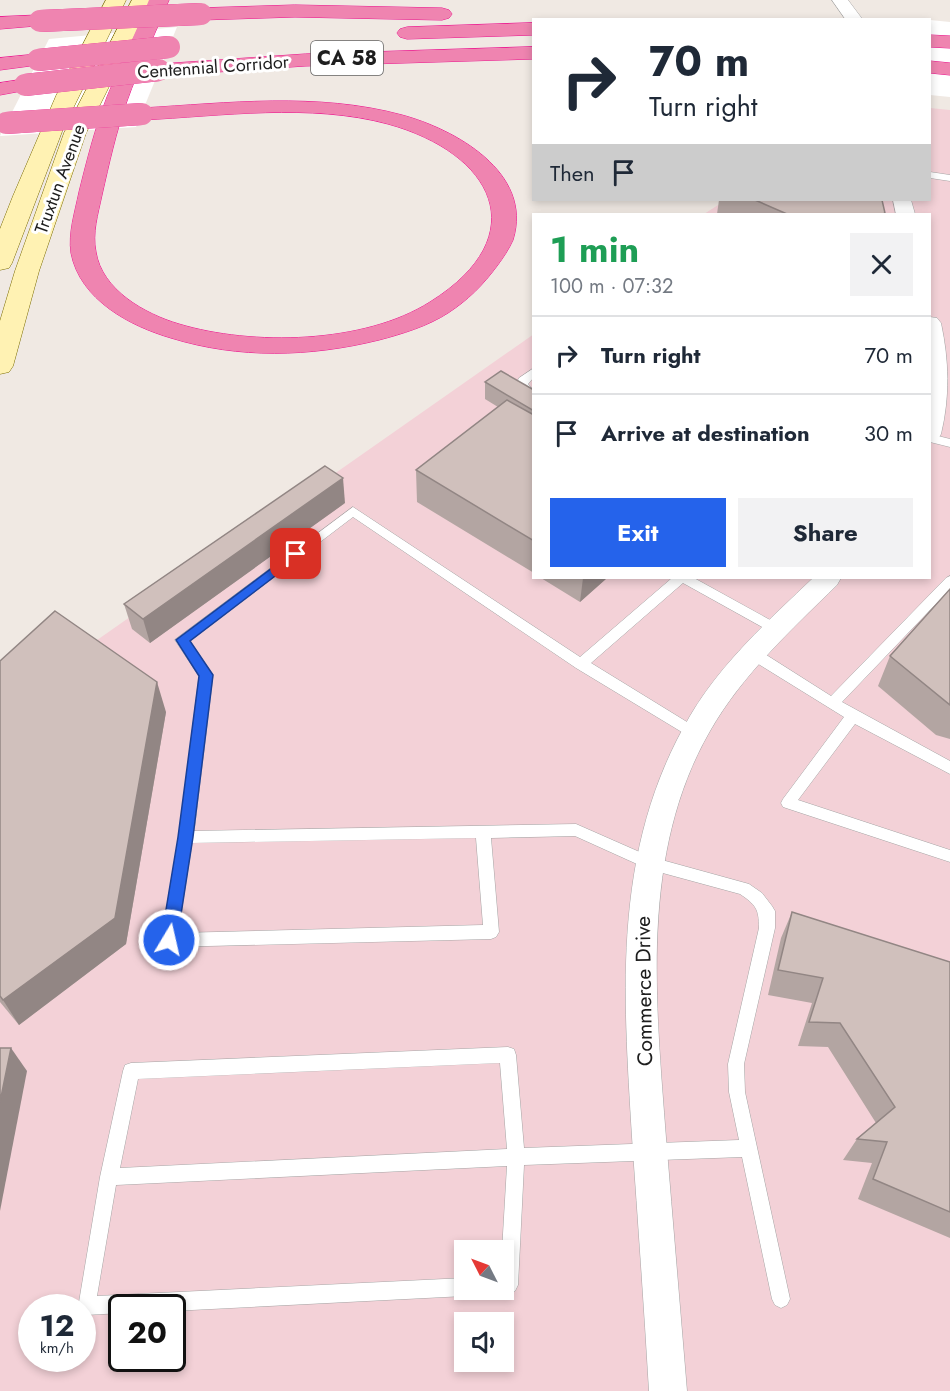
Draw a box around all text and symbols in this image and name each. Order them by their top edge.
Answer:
text: 70 m [649,31,749,92]
road number: CA 58 [311,41,383,75]
icon: right [550,42,628,120]
street label: Centennial Corridor [136,49,290,85]
text: Turn right [649,87,757,126]
street label: Truxtun Avenue [28,121,92,237]
icon: arrive [607,156,640,189]
text: Then [550,157,595,189]
text: 1 min [550,223,639,275]
button: close [850,233,913,296]
text: 100 m · 07:32 [550,272,673,301]
icon: right [550,339,583,372]
text: Turn right [601,339,701,371]
text: 70 m [864,339,913,371]
icon: arrive [550,417,583,450]
text: Arrive at destination [601,417,810,449]
text: 30 m [864,417,913,449]
button: Exit [550,498,726,567]
button: Share [738,498,913,567]
pin [270,528,321,579]
icon: arrive [279,537,312,570]
position arrow [137,908,201,972]
street label: Commerce Drive [628,915,660,1066]
north arrow [454,1240,514,1300]
map controls [454,1240,514,1372]
speed limit sign: 20 [108,1294,186,1372]
text: 12 [40,1304,74,1347]
button: sound [454,1312,514,1372]
text: km/h [40,1337,74,1359]

